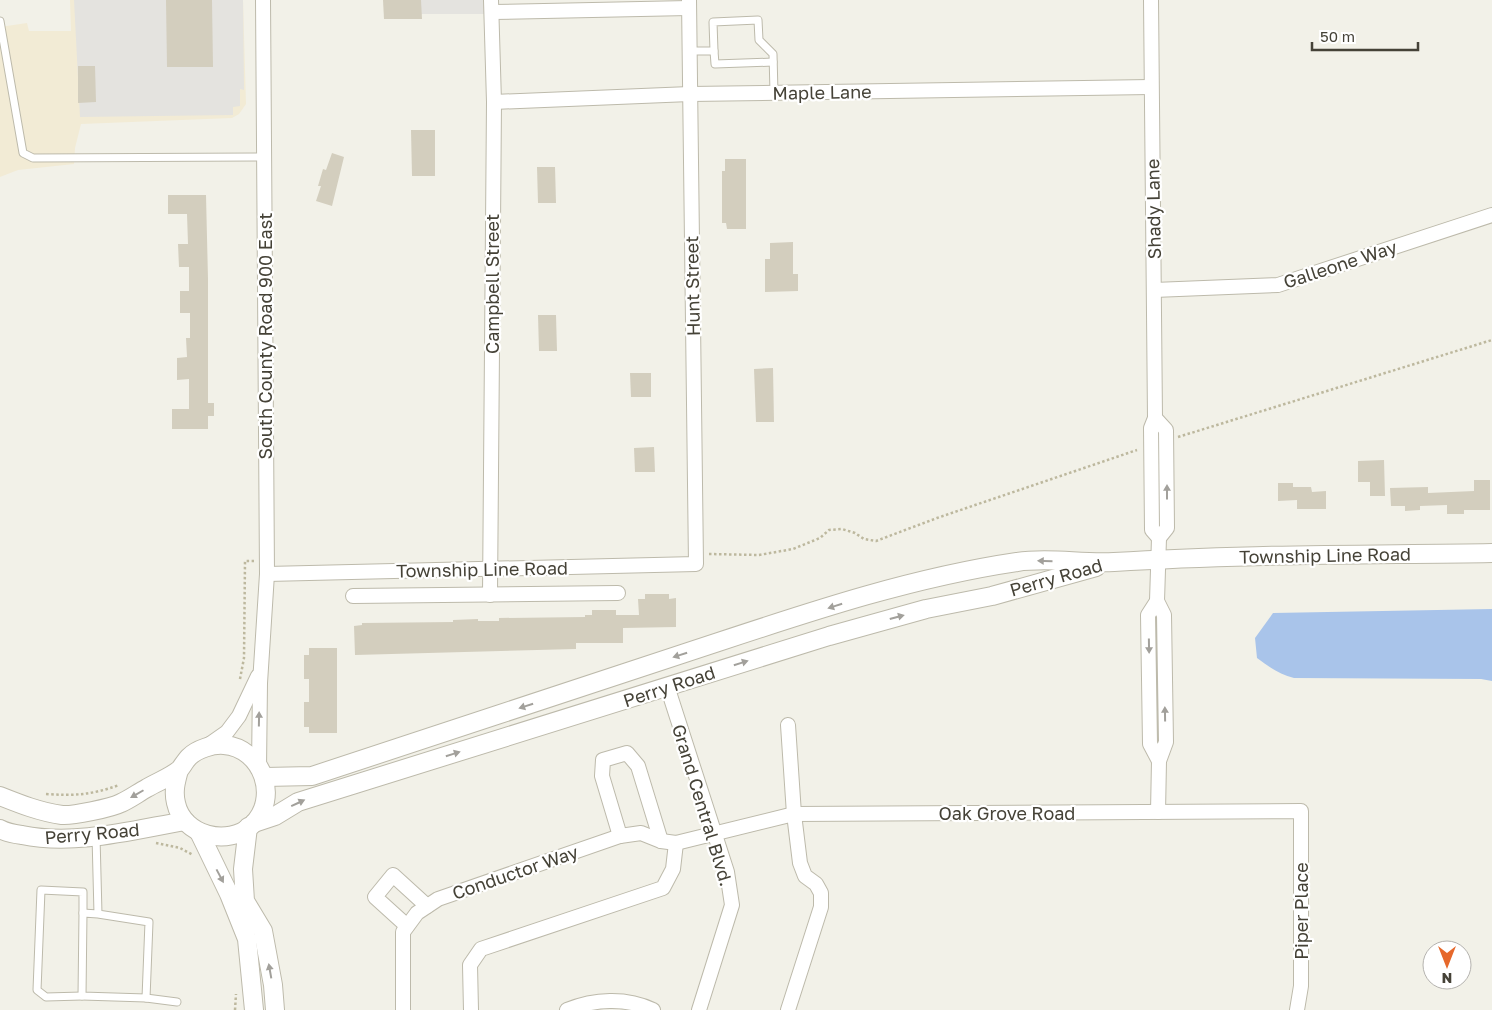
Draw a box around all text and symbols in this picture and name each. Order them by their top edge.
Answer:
scale bar [1312,20,1418,52]
text: 50 m [1320,27,1355,45]
street label: Maple Lane [772,80,872,104]
street label: Shady Lane [1141,159,1165,259]
street label: South County Road 900 East [254,213,276,459]
street label: Campbell Street [481,214,503,354]
street label: Galleone Way [1281,235,1399,293]
street label: Hunt Street [680,236,704,336]
one-way arrow [1163,484,1171,500]
street label: Township Line Road [1239,543,1411,567]
street label: Perry Road [1007,553,1105,601]
one-way arrow [1036,556,1052,564]
street label: Township Line Road [396,557,568,581]
one-way arrow [828,602,843,610]
one-way arrow [890,613,905,621]
one-way arrow [1145,638,1153,654]
one-way arrow [673,652,688,659]
one-way arrow [734,658,749,666]
street label: Perry Road [620,661,718,711]
one-way arrow [518,702,533,710]
one-way arrow [1161,705,1169,721]
one-way arrow [255,711,263,727]
street label: Grand Central Blvd. [668,721,738,889]
one-way arrow [445,749,460,757]
one-way arrow [130,789,144,798]
one-way arrow [291,799,305,807]
street label: Oak Grove Road [939,802,1075,824]
street label: Perry Road [44,818,140,848]
street label: Conductor Way [449,840,581,904]
street label: Piper Place [1290,862,1312,960]
one-way arrow [216,869,224,883]
north arrow [1422,940,1472,990]
one-way arrow [266,962,274,978]
text: N [1442,970,1452,987]

